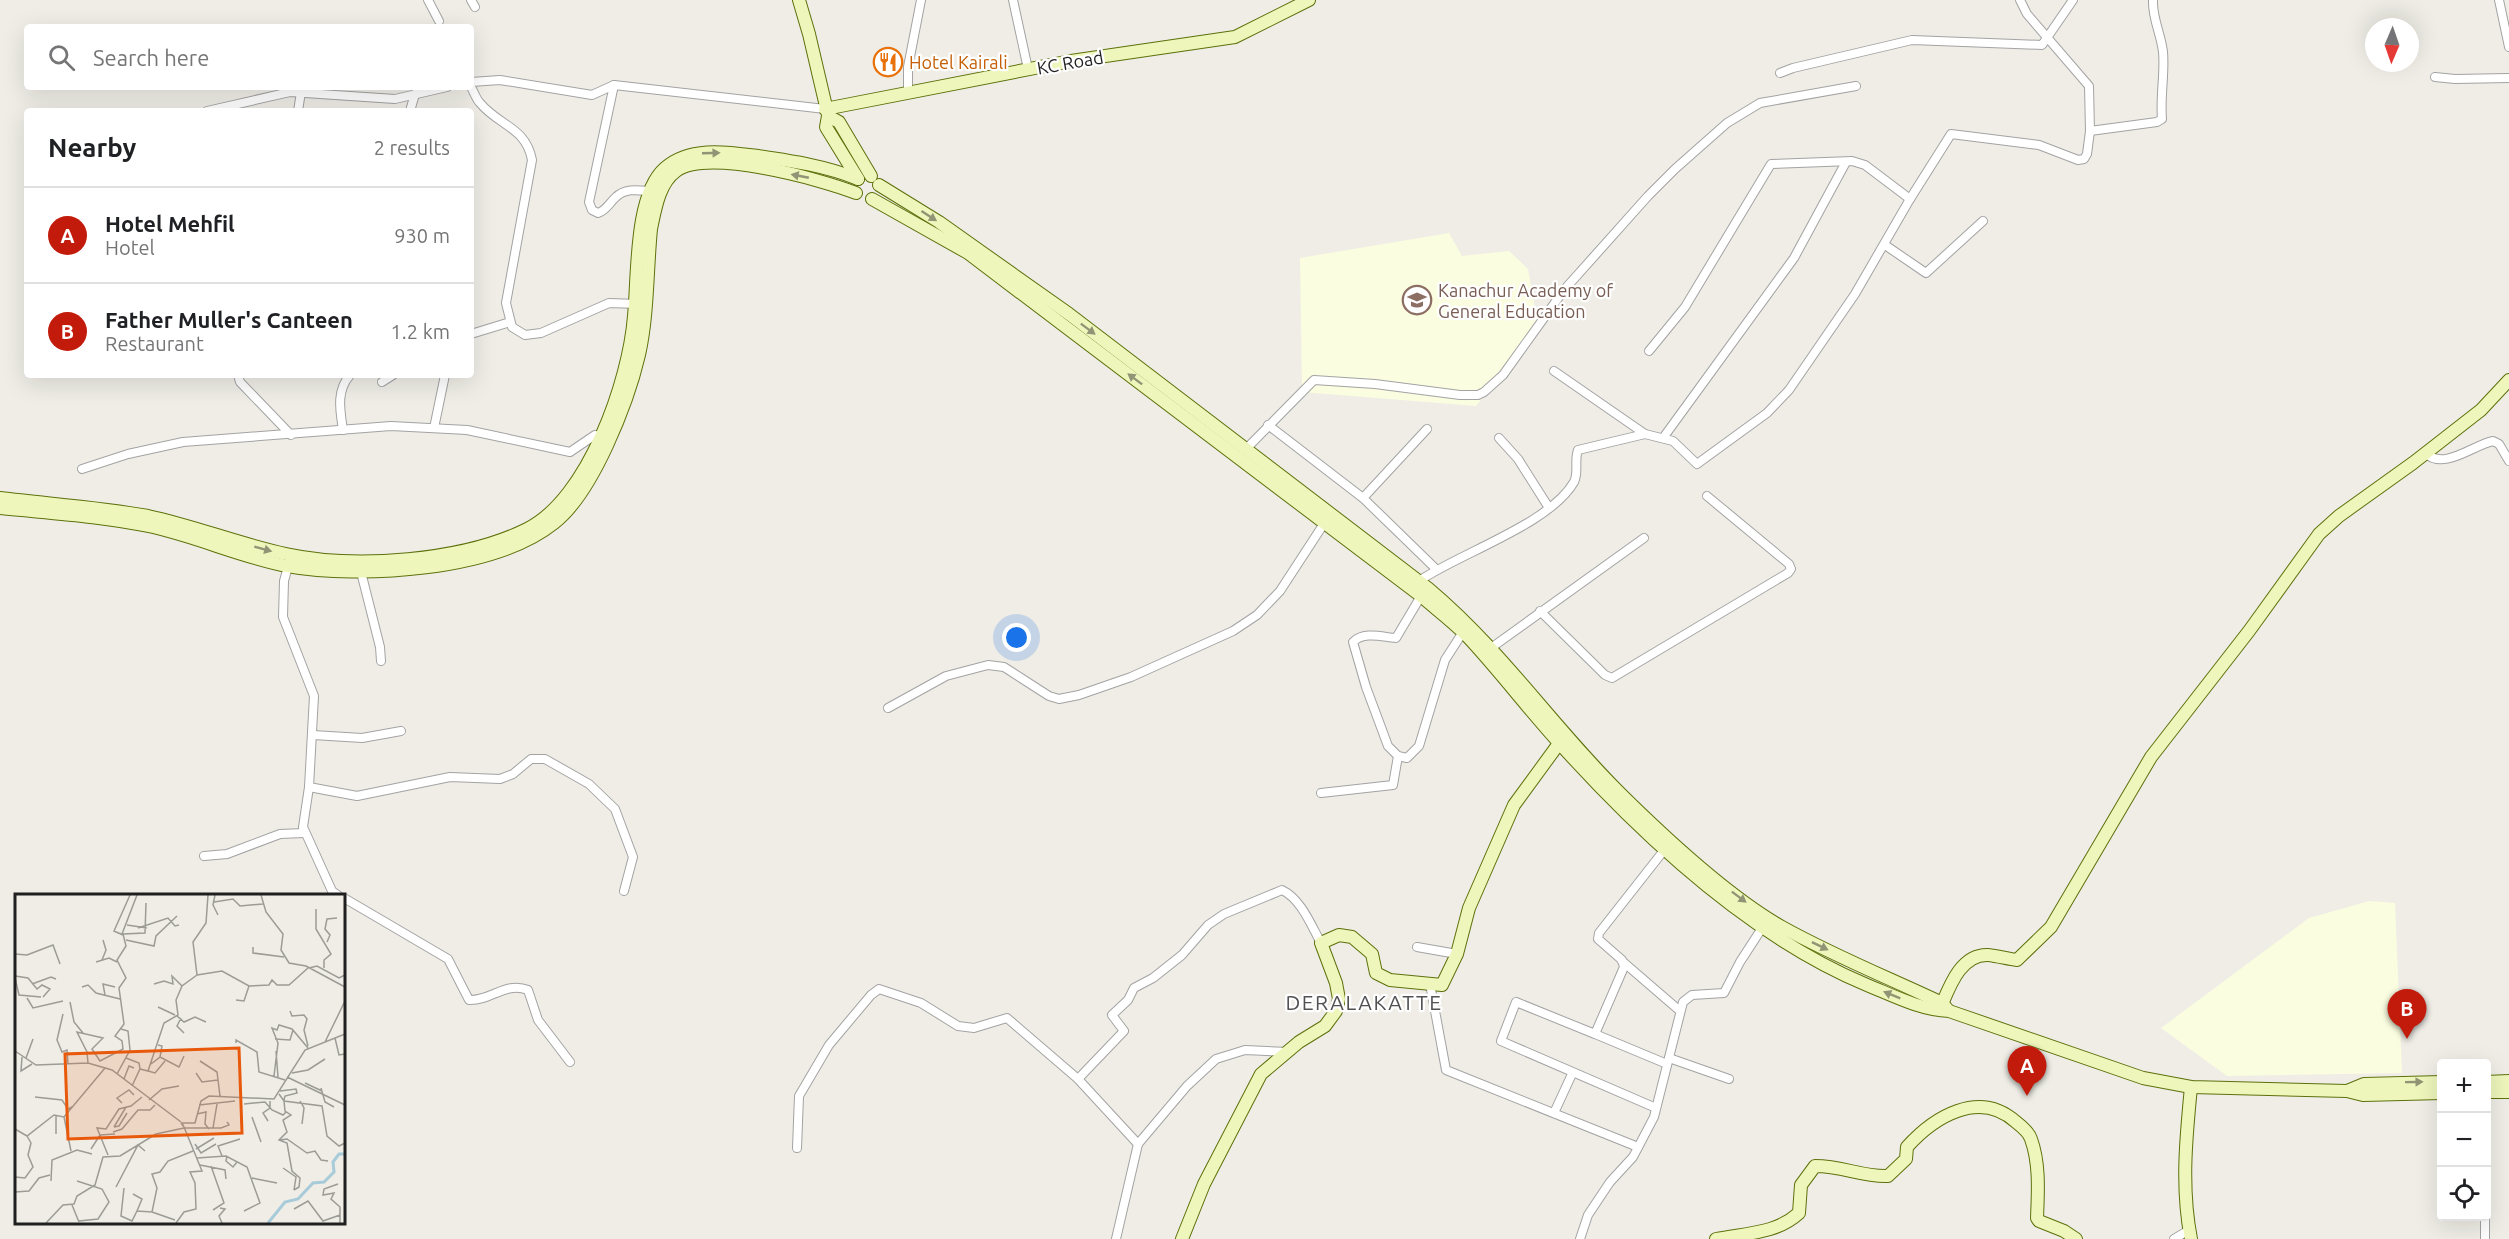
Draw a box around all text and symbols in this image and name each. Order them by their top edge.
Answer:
north arrow [2365,18,2419,72]
search box [24,24,474,90]
icon: search [45,41,78,74]
text: Search here [93,45,209,70]
restaurant icon: Hotel Kairali [872,46,904,78]
street label: KC Road [1035,46,1105,78]
place label: Hotel Kairali [909,52,1008,72]
text: Nearby [48,133,136,162]
text: 2 results [374,136,450,159]
one-way arrow [701,148,720,157]
one-way arrow [790,171,809,180]
one-way arrow [921,210,937,221]
text: Hotel Mehfil [105,211,235,236]
text: A [60,224,75,247]
text: 930 m [394,224,450,247]
text: Hotel [105,236,155,259]
place label: Kanachur Academy of General Education [1438,280,1613,321]
school or university icon: Kanachur Academy of General Education [1401,284,1433,316]
text: Father Muller's Canteen [105,307,353,332]
text: B [61,320,74,343]
text: 1.2 km [391,320,450,343]
one-way arrow [1080,322,1096,335]
text: Restaurant [105,332,204,355]
one-way arrow [1128,373,1143,385]
one-way arrow [254,544,272,554]
your location [1002,623,1031,652]
one-way arrow [1731,890,1747,903]
inset map [15,894,345,1224]
one-way arrow [1811,941,1828,951]
district label: DERALAKATTE [1286,990,1443,1014]
one-way arrow [1883,990,1901,1000]
pin: B [2388,990,2426,1039]
pin: A [2008,1046,2046,1096]
map controls [2437,1059,2491,1221]
button: + [2437,1059,2491,1113]
one-way arrow [2405,1077,2424,1087]
button: − [2437,1113,2491,1167]
button: locate [2437,1167,2491,1221]

